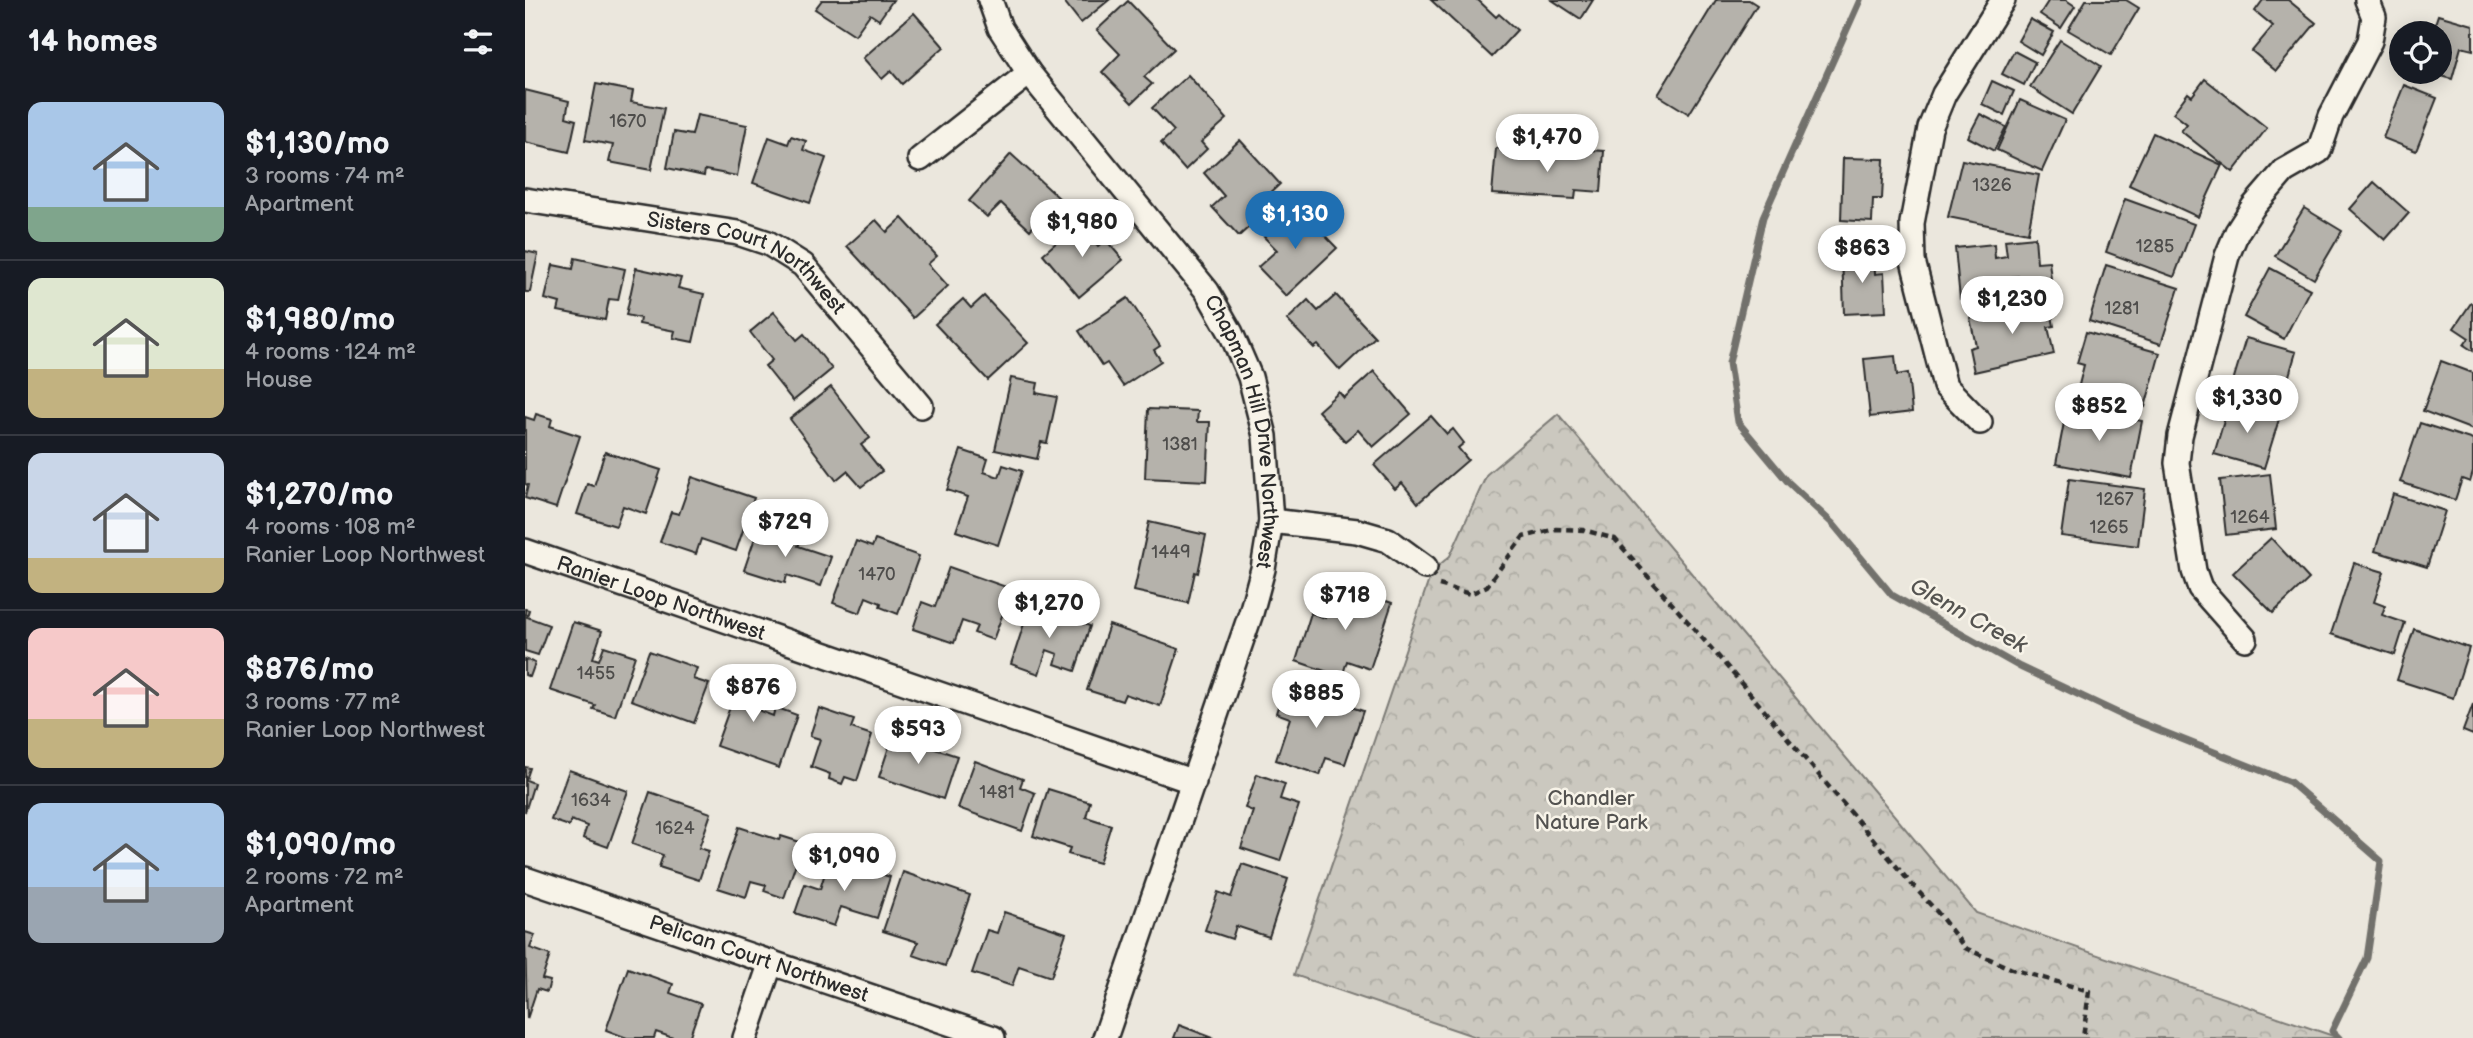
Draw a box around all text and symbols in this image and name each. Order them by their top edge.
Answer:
map controls [2389,21,2452,84]
button: locate [2389,21,2452,84]
icon: filters [459,23,497,61]
text: 14 homes [28,24,157,60]
house number: 1670 [609,111,647,132]
pin: $1,470 [1490,114,1604,174]
text: $1,470 [1512,123,1582,151]
text: $1,130/mo [245,126,390,162]
icon: home [84,130,168,214]
text: 3 rooms · 74 m² [245,162,405,190]
house number: 1326 [1972,175,2012,196]
text: Apartment [245,190,354,218]
pin: $1,130 [1238,191,1352,251]
pin: $1,980 [1025,200,1139,259]
text: $1,130 [1261,200,1329,228]
street label: Sisters Court Northwest [645,207,851,320]
text: $1,980 [1046,208,1118,236]
pin: $863 [1821,226,1903,285]
text: $863 [1834,234,1890,262]
house number: 1285 [2136,236,2174,257]
pin: $1,230 [1955,276,2069,336]
text: $1,230 [1977,285,2047,313]
street label: Chapman Hill Drive Northwest [1199,290,1283,571]
house number: 1281 [2104,298,2140,319]
text: $1,980/mo [245,302,395,338]
icon: home [84,306,168,390]
text: 4 rooms · 124 m² [245,338,416,366]
text: House [245,366,312,394]
pin: $1,330 [2190,376,2304,435]
pin: $852 [2058,384,2140,443]
text: $1,330 [2211,384,2283,412]
text: $852 [2071,392,2127,420]
house number: 1381 [1162,434,1198,455]
text: $1,270/mo [245,477,393,513]
icon: home [84,481,168,565]
house number: 1267 [2096,489,2134,510]
pin: $729 [744,500,826,559]
house number: 1264 [2230,507,2270,528]
text: $729 [757,508,813,536]
text: 4 rooms · 108 m² [245,513,416,541]
house number: 1265 [2090,517,2128,538]
text: Ranier Loop Northwest [245,541,485,569]
house number: 1449 [1151,542,1191,563]
street label: Ranier Loop Northwest [553,551,769,646]
house number: 1470 [858,564,896,585]
pin: $718 [1304,572,1386,632]
water label: Glenn Creek [1905,572,2033,660]
pin: $1,270 [992,580,1106,640]
text: $718 [1319,581,1371,609]
text: $1,270 [1014,589,1084,617]
text: $876/mo [245,652,374,688]
icon: home [84,656,168,740]
house number: 1455 [577,663,615,684]
pin: $876 [712,664,794,724]
pin: $885 [1275,670,1357,730]
text: $876 [725,673,781,701]
text: $885 [1288,679,1344,707]
text: 3 rooms · 77 m² [245,688,401,716]
pin: $593 [877,706,959,766]
text: $593 [890,715,946,743]
text: Ranier Loop Northwest [245,716,485,744]
house number: 1481 [979,782,1015,803]
park label: Chandler Nature Park [1534,786,1648,835]
house number: 1634 [571,790,611,811]
house number: 1624 [655,818,695,839]
text: $1,090/mo [245,827,396,863]
icon: home [84,831,168,915]
pin: $1,090 [787,834,901,893]
text: $1,090 [808,842,880,870]
text: 2 rooms · 72 m² [245,863,404,891]
text: Apartment [245,891,354,919]
street label: Pelican Court Northwest [646,910,872,1008]

